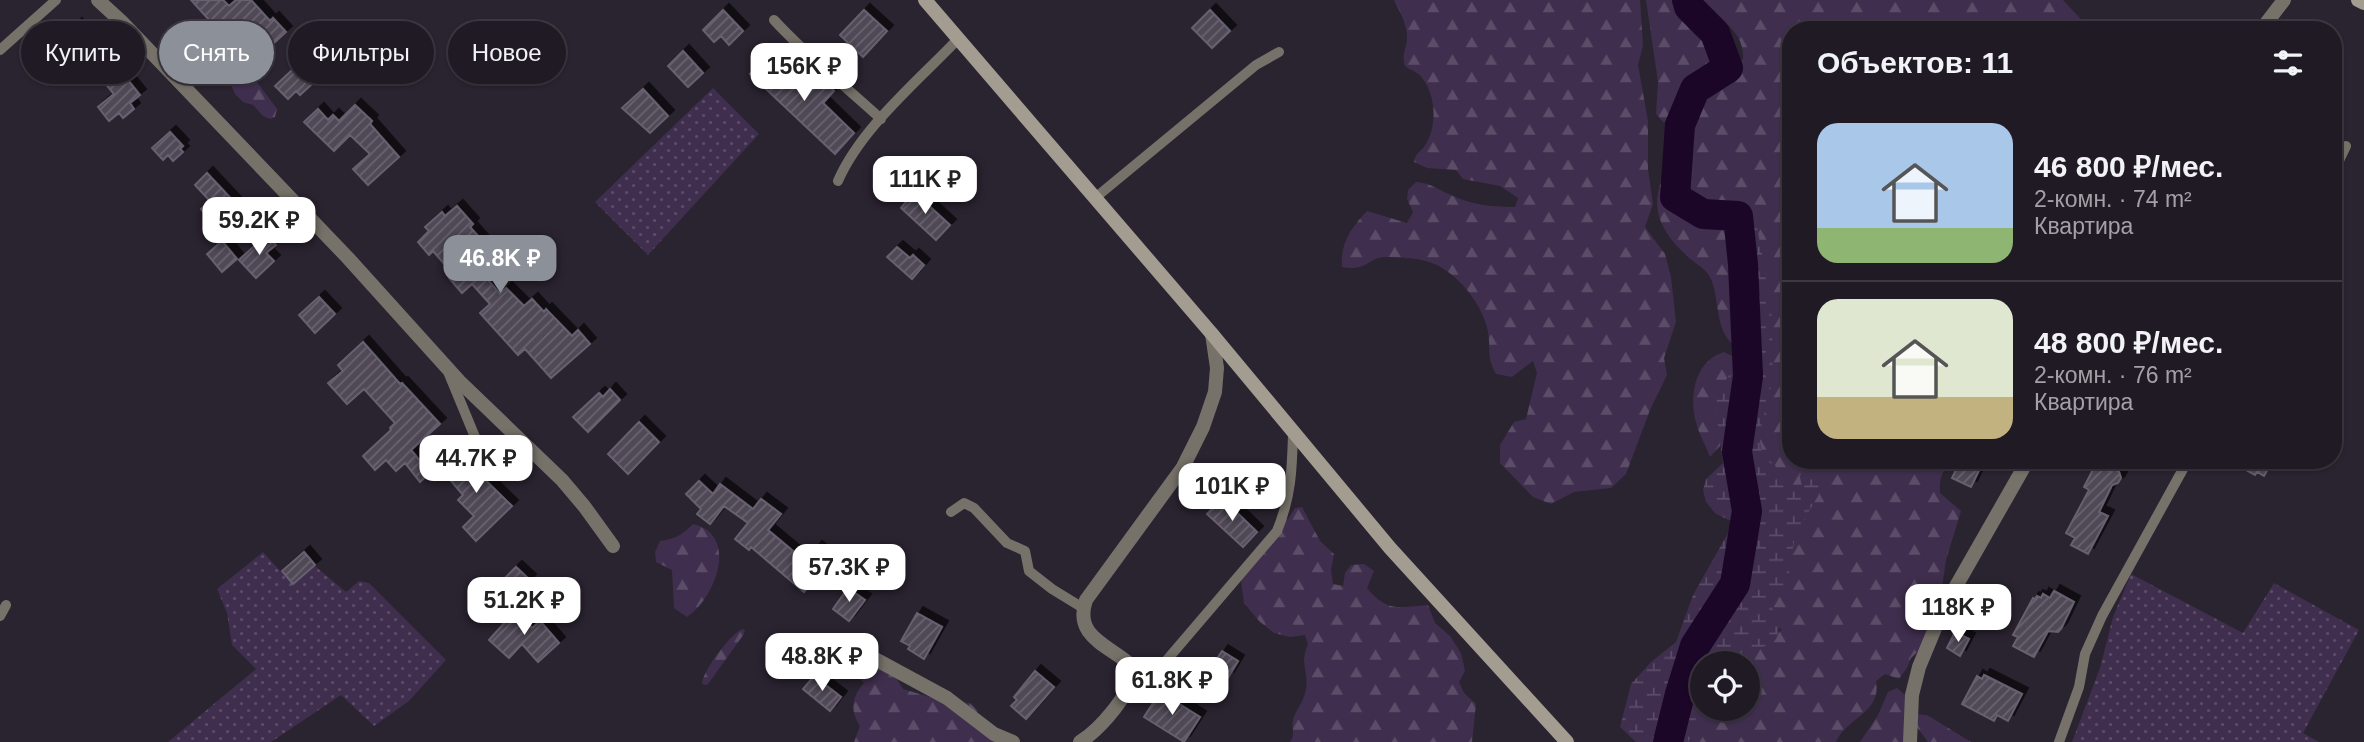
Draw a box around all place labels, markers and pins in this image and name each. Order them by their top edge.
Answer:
pin: 156K ₽ [747,43,861,103]
pin: 111K ₽ [868,156,982,216]
pin: 59.2K ₽ [194,198,324,257]
pin: 46.8K ₽ [435,236,565,295]
pin: 44.7K ₽ [411,435,541,495]
pin: 101K ₽ [1175,463,1289,523]
pin: 57.3K ₽ [784,544,914,604]
pin: 51.2K ₽ [459,578,589,637]
pin: 118K ₽ [1901,584,2015,644]
pin: 48.8K ₽ [757,634,887,693]
pin: 61.8K ₽ [1107,658,1237,717]

